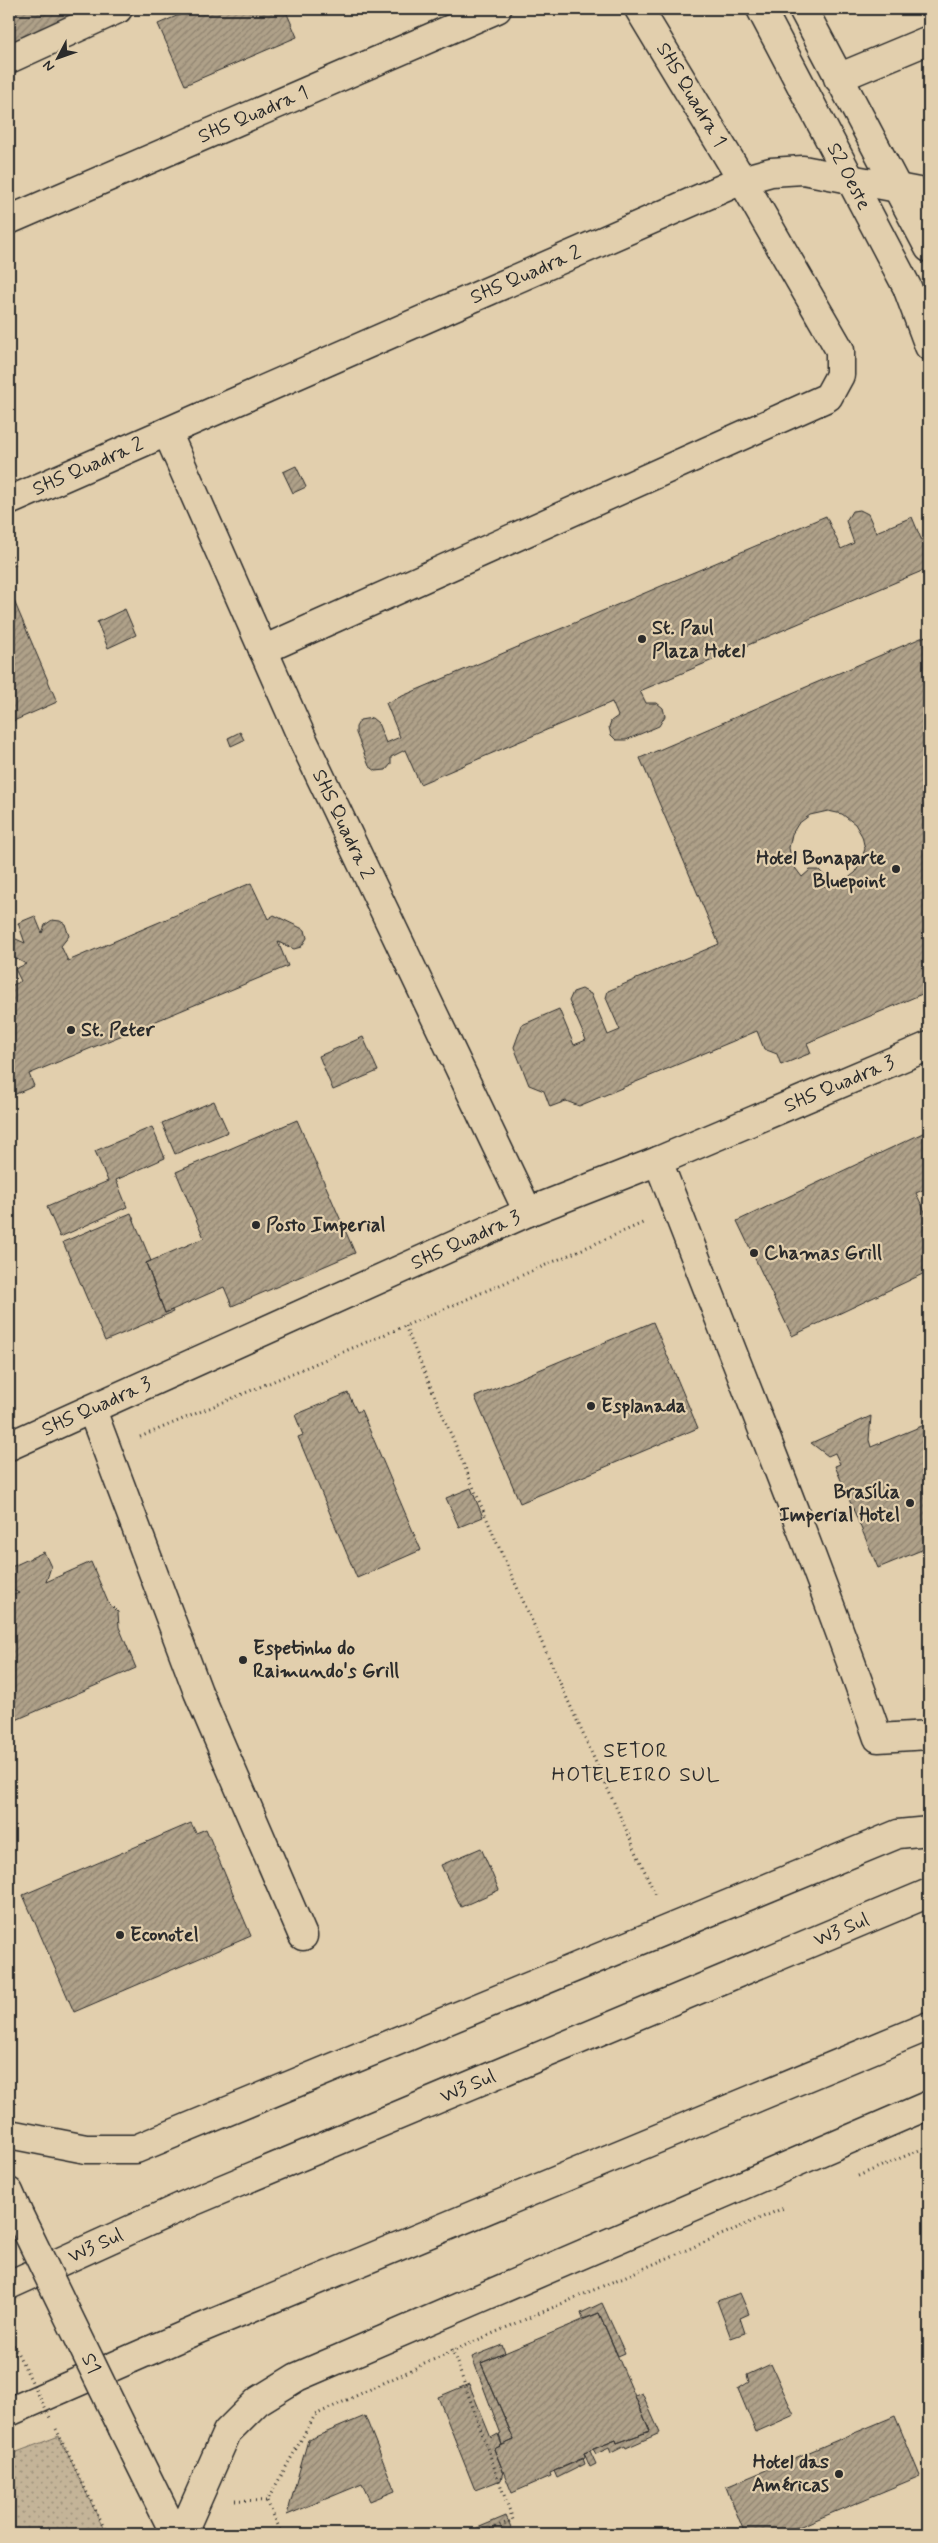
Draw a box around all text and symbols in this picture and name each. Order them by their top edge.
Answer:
north arrow [32,32,82,82]
street label: SHS Quadra 1 [649,38,733,152]
text: N [39,56,59,75]
street label: SHS Quadra 1 [194,79,312,150]
street label: S2 Oeste [820,138,878,215]
street label: SHS Quadra 2 [466,239,585,311]
street label: SHS Quadra 2 [28,430,148,503]
place label: St. Paul Plaza Hotel [652,615,745,665]
marker: St. Paul Plaza Hotel [636,633,648,645]
street label: SHS Quadra 2 [305,765,381,884]
place label: Hotel Bonaparte Bluepoint [756,845,887,895]
marker: Hotel Bonaparte Bluepoint [890,863,902,875]
place label: St. Peter [81,1017,155,1044]
marker: St. Peter [65,1024,77,1036]
street label: SHS Quadra 3 [780,1049,899,1119]
street label: SHS Quadra 3 [407,1204,525,1277]
place label: Posto Imperial [266,1212,386,1239]
marker: Posto Imperial [250,1219,262,1231]
place label: Chamas Grill [764,1240,882,1267]
marker: Chamas Grill [748,1247,760,1259]
street label: SHS Quadra 3 [37,1370,156,1443]
place label: Esplanada [601,1393,686,1420]
marker: Esplanada [585,1400,597,1412]
place label: Brasília Imperial Hotel [779,1479,900,1529]
marker: Brasília Imperial Hotel [904,1497,916,1509]
place label: Espetinho do Raimundo's Grill [253,1635,399,1685]
marker: Espetinho do Raimundo's Grill [237,1654,249,1666]
district label: SETOR HOTELEIRO SUL [552,1737,720,1789]
street label: W3 Sul [810,1906,873,1953]
place label: Econotel [130,1922,199,1949]
marker: Econotel [114,1929,126,1941]
street label: W3 Sul [436,2063,500,2110]
street label: W3 Sul [64,2221,127,2270]
street label: S1 [75,2348,108,2378]
place label: Hotel das Américas [752,2449,829,2499]
marker: Hotel das Américas [833,2468,845,2480]

